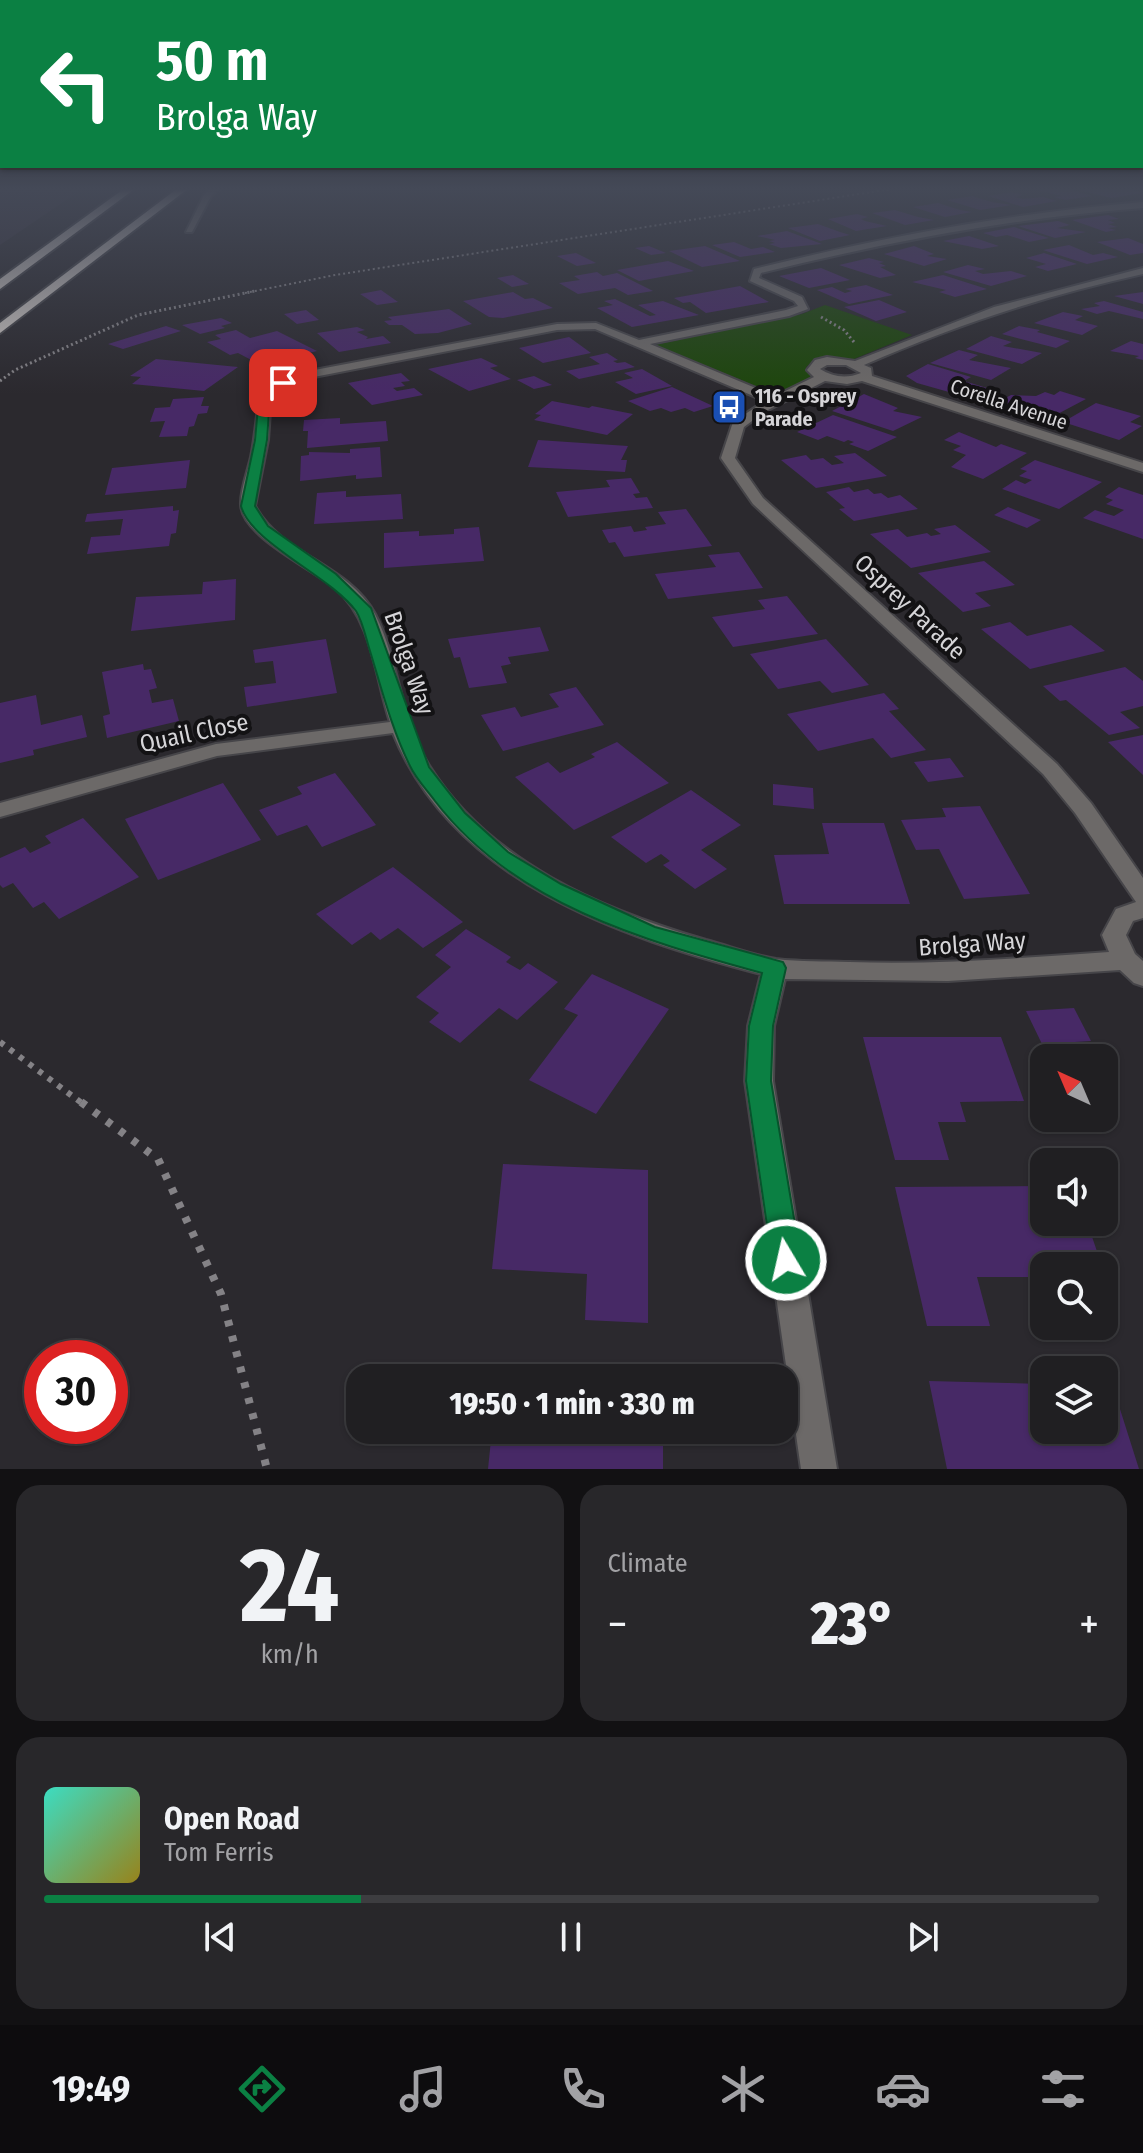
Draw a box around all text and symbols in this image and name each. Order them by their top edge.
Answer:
text: 50 m [156,28,268,95]
icon: left [24,32,128,136]
text: Brolga Way [156,96,317,140]
pin [249,349,317,417]
icon: arrive [261,361,305,405]
street label: Corella Avenue [947,374,1071,434]
place label: 116 - Osprey Parade [755,384,857,431]
bus stop icon: 116 - Osprey Parade [710,388,748,426]
street label: Osprey Parade [849,549,971,665]
street label: Brolga Way [378,608,440,719]
street label: Quail Close [137,708,251,758]
street label: Brolga Way [917,926,1027,962]
north arrow [1030,1044,1118,1132]
map controls [1030,1044,1118,1444]
button: sound [1030,1148,1118,1236]
position arrow [744,1218,828,1302]
button: search [1030,1252,1118,1340]
speed limit sign: 30 [24,1340,128,1444]
button: layers [1030,1356,1118,1444]
text: 19:50 · 1 min · 330 m [449,1386,695,1422]
text: 24 [240,1524,340,1649]
text: Climate [608,1548,688,1579]
text: 23° [811,1588,896,1660]
text: − [608,1598,627,1651]
text: + [1079,1598,1099,1651]
text: km/h [261,1639,319,1670]
text: Open Road [164,1801,300,1837]
text: Tom Ferris [164,1837,274,1868]
icon: previous [198,1915,242,1959]
icon: pause [549,1915,593,1959]
icon: next [901,1915,945,1959]
icon: directions [234,2061,290,2117]
icon: music [395,2061,451,2117]
icon: phone [555,2061,611,2117]
icon: climate [715,2061,771,2117]
icon: car [875,2061,931,2117]
icon: filters [1035,2061,1091,2117]
text: 19:49 [52,2067,130,2111]

